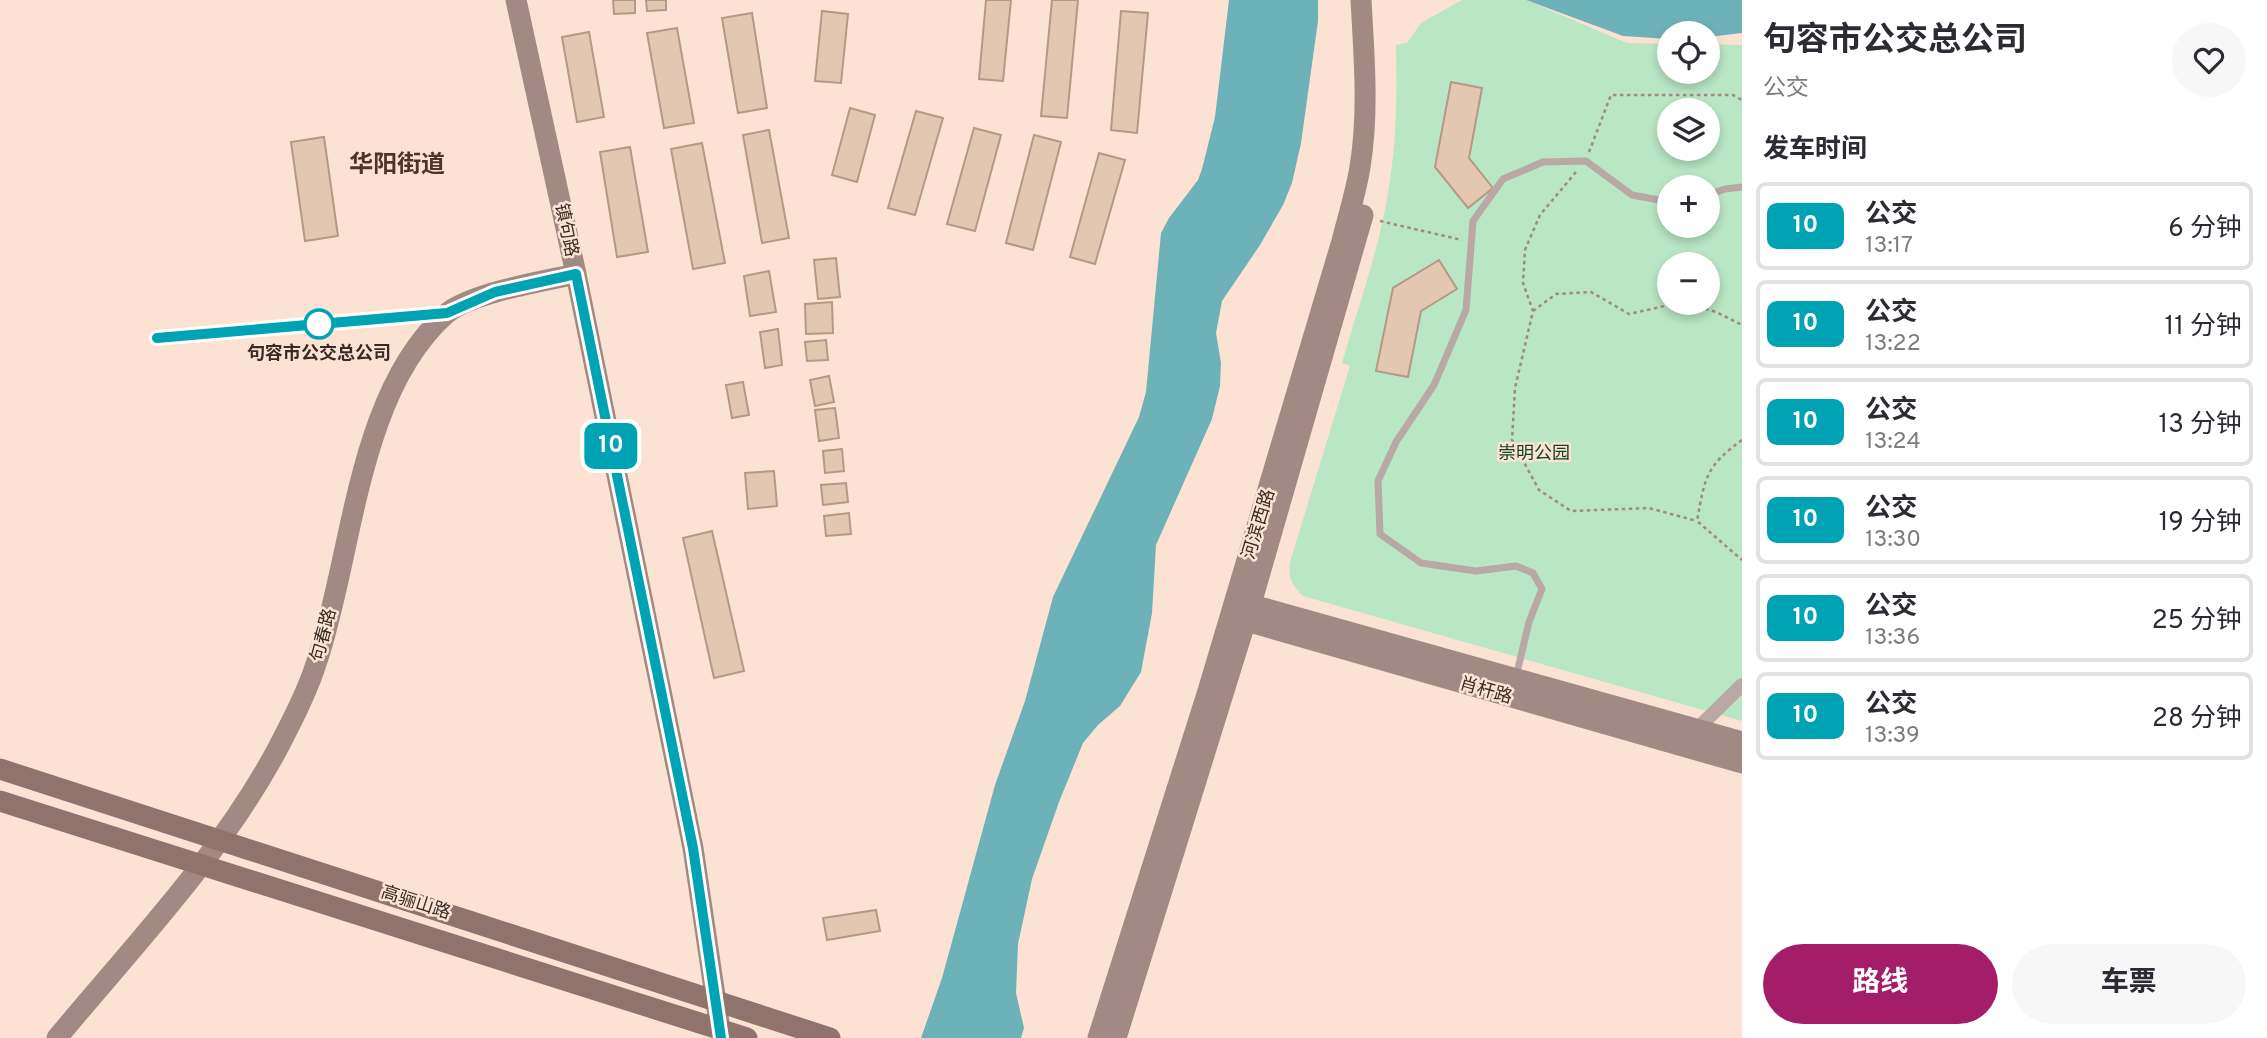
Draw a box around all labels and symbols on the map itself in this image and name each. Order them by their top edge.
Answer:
district label: 华阳街道 [349,151,445,181]
street label: 镇句路 [549,202,582,259]
marker: 句容市公交总公司 [304,309,334,339]
place label: 句容市公交总公司 [247,343,391,366]
line badge: 10 [580,423,642,469]
park label: 崇明公园 [1498,443,1570,466]
street label: 河滨西路 [1238,487,1281,562]
street label: 句春路 [306,606,343,664]
street label: 肖杆路 [1456,673,1515,710]
street label: 高骊山路 [378,881,453,925]

